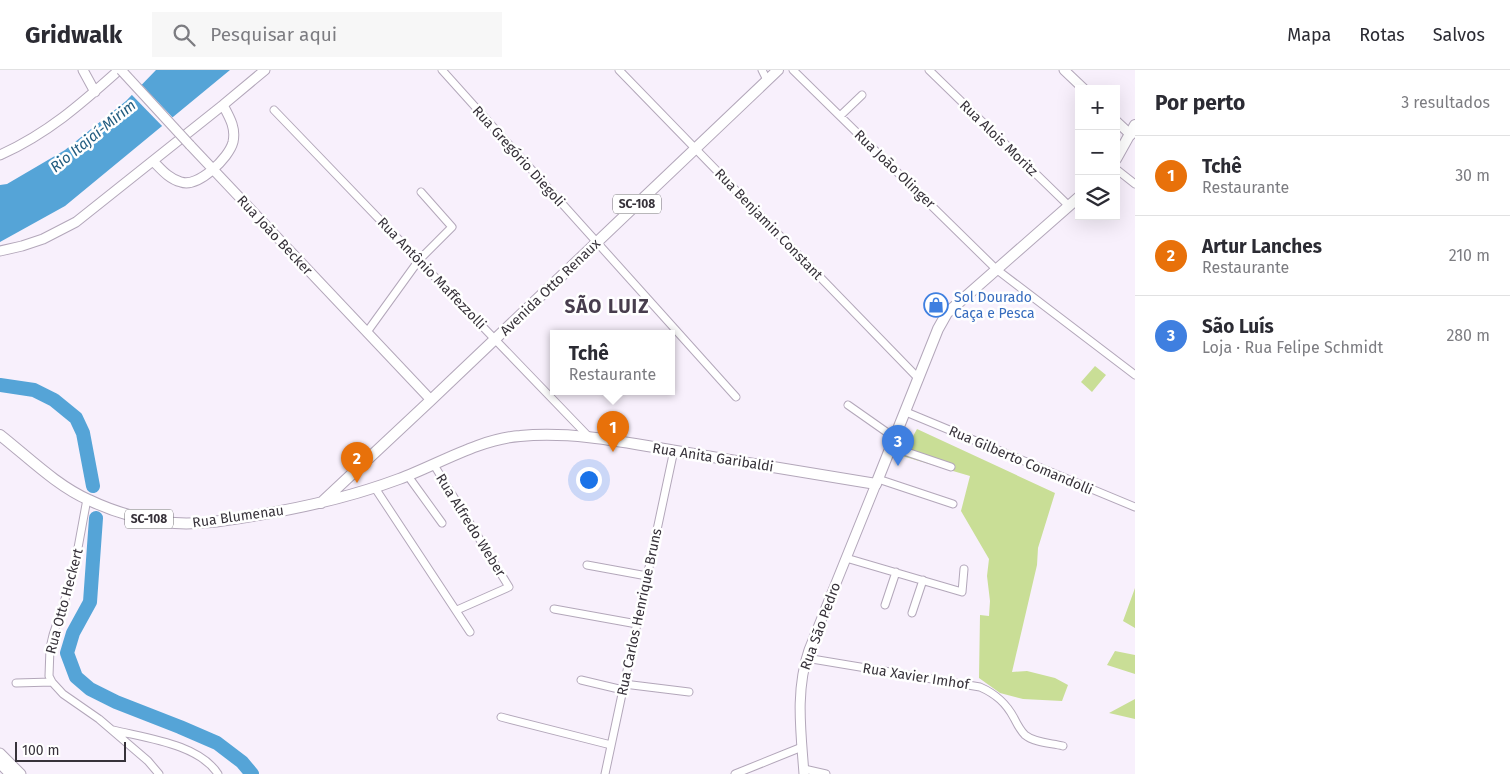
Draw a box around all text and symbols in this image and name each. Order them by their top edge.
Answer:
search box [152,12,502,57]
text: Gridwalk [25,21,122,49]
icon: search [170,21,198,49]
text: Pesquisar aqui [210,23,337,46]
text: Mapa [1287,24,1331,46]
text: Rotas [1359,24,1405,46]
text: Salvos [1433,24,1485,46]
map controls [1075,85,1120,220]
button: + [1075,85,1120,130]
text: Por perto [1155,90,1245,116]
text: 3 resultados [1401,93,1490,112]
water label: Rio Itajaí-Mirim [47,96,139,176]
street label: Rua Alois Moritz [956,97,1041,180]
street label: Rua Gregório Diegoli [469,102,568,210]
street label: Rua João Olinger [851,126,939,213]
button: − [1075,130,1120,175]
text: Tchê [1202,155,1242,178]
street label: Rua Benjamin Constant [711,165,827,284]
text: 1 [1167,166,1175,185]
text: 30 m [1455,166,1490,185]
button: layers [1075,175,1120,220]
text: Restaurante [1202,178,1289,197]
street label: Rua João Becker [233,192,316,279]
road number: SC-108 [613,195,661,214]
street label: Rua Antônio Maffezzolli [374,214,490,333]
street label: Avenida Otto Renaux [497,235,604,339]
text: Artur Lanches [1202,235,1322,258]
text: 2 [1167,246,1175,265]
text: 210 m [1449,246,1490,265]
text: Restaurante [1202,258,1289,277]
place label: Sol Dourado Caça e Pesca [954,289,1035,322]
shop icon: Sol Dourado Caça e Pesca [923,292,949,318]
district label: SÃO LUIZ [565,294,649,318]
text: São Luís [1202,315,1274,338]
text: 3 [1167,326,1175,345]
text: 280 m [1446,326,1490,345]
popup [550,330,675,395]
text: Loja · Rua Felipe Schmidt [1202,338,1383,357]
text: Tchê [569,342,609,365]
text: Restaurante [569,365,656,384]
pin: 1 [597,411,629,452]
street label: Rua Gilberto Comandolli [946,422,1096,499]
pin: 3 [882,425,914,466]
street label: Rua Anita Garibaldi [651,440,775,475]
pin: 2 [341,442,373,483]
your location [576,467,602,493]
street label: Rua Alfredo Weber [432,471,509,580]
street label: Rua Blumenau [191,502,285,531]
road number: SC-108 [125,509,173,528]
street label: Rua Carlos Henrique Bruns [613,527,666,697]
street label: Rua Otto Heckert [42,546,87,656]
street label: Rua São Pedro [797,580,844,672]
street label: Rua Xavier Imhof [861,660,972,694]
scale bar [15,739,126,762]
text: 100 m [22,742,59,759]

